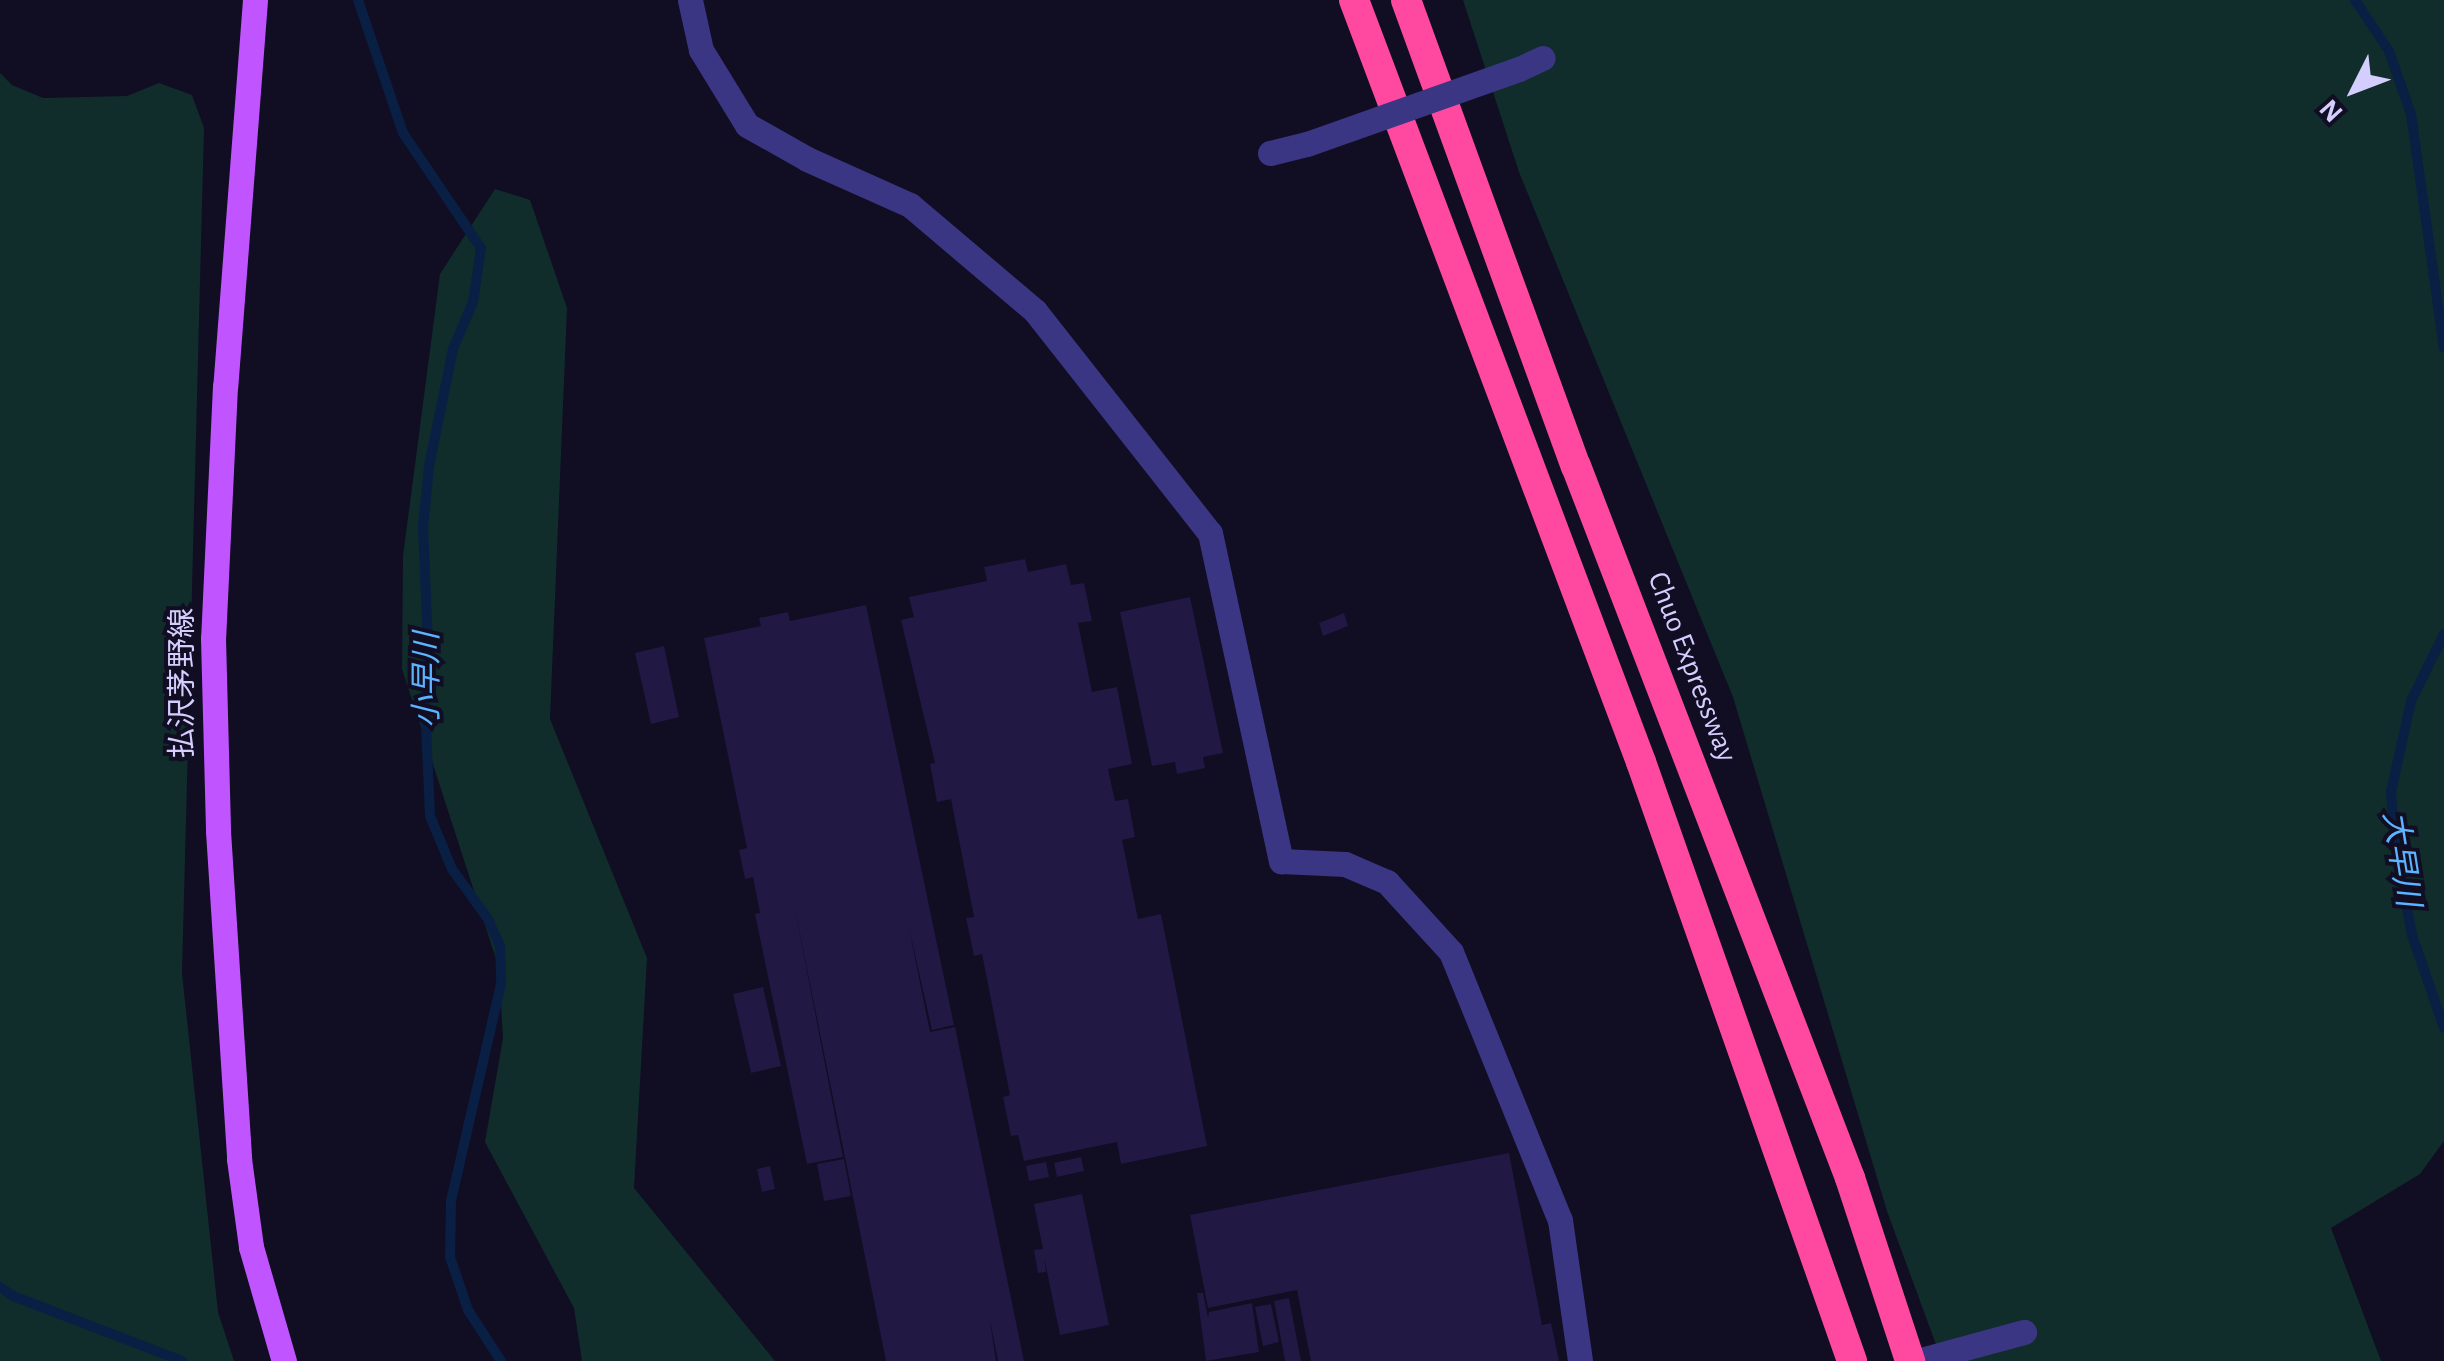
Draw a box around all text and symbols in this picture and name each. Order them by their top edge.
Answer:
north arrow [2304,40,2404,140]
text: N [2315,93,2349,127]
street label: Chuo Expressway [1639,567,1745,767]
street label: 払沢茅野線 [165,608,201,758]
water label: 小早川 [408,632,446,728]
water label: 大早川 [2375,809,2427,909]

